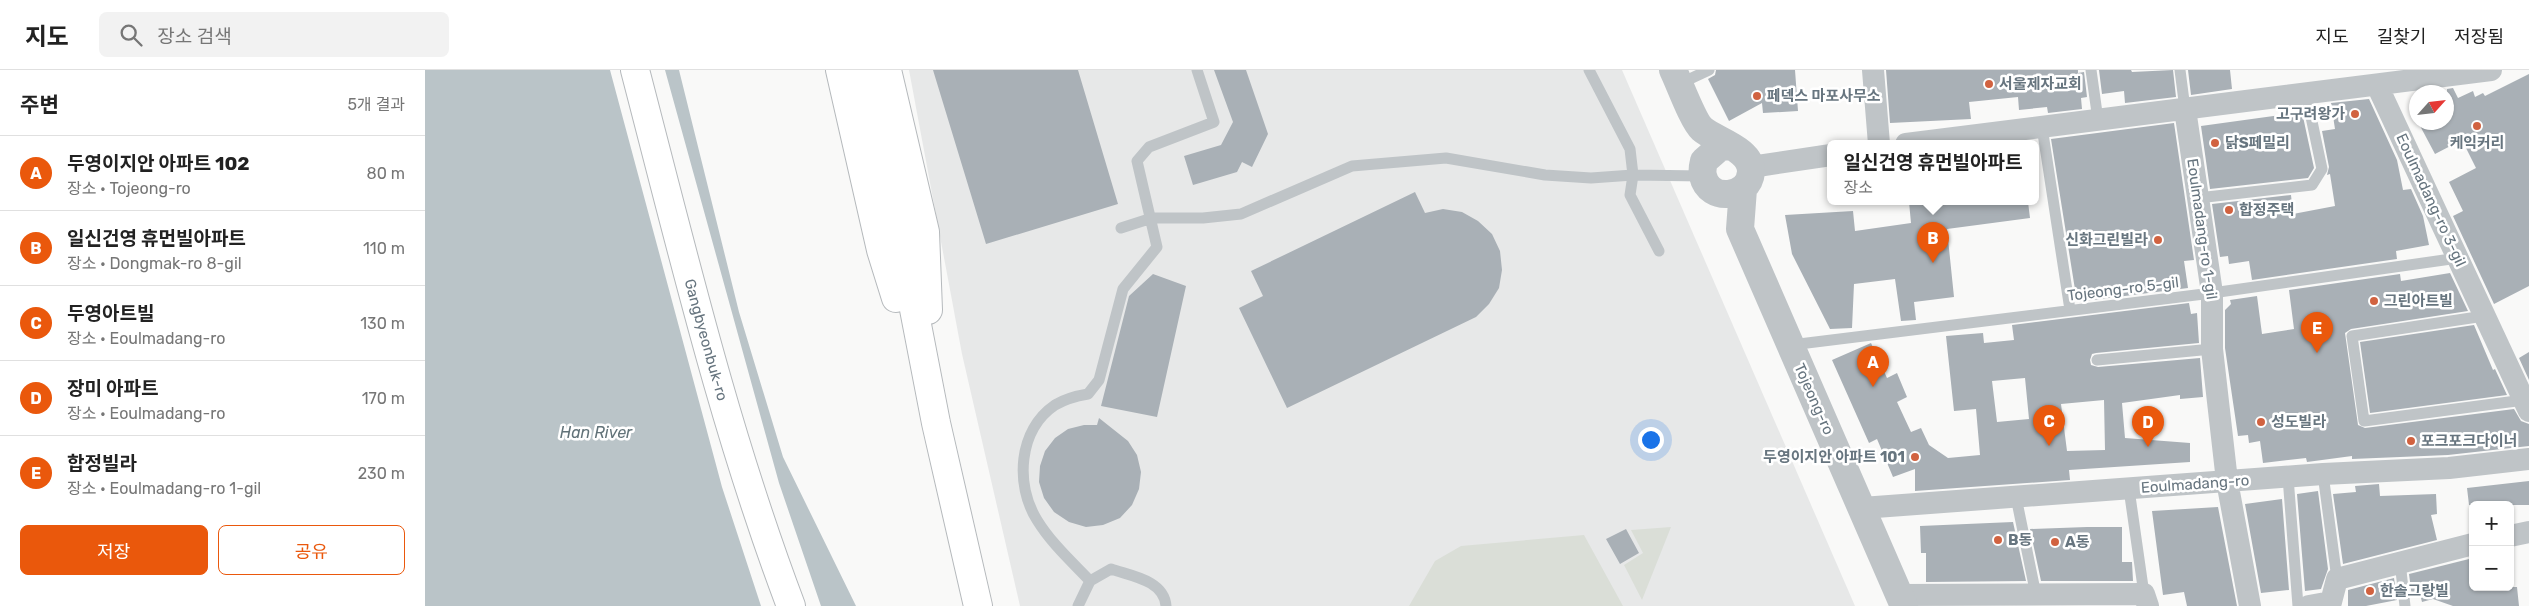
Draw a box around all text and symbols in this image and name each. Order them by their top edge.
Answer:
search box [99,12,449,57]
icon: search [117,21,145,49]
text: 지도 [25,23,69,51]
text: 장소 검색 [157,25,232,48]
text: 지도 [2316,26,2349,48]
text: 길찾기 [2377,26,2426,48]
text: 저장됨 [2454,26,2504,48]
place label: 서울제자교회 [1999,75,2082,93]
marker: 서울제자교회 [1983,78,1995,90]
north arrow [2409,85,2454,130]
place label: 페덱스 마포사무소 [1767,87,1881,105]
marker: 페덱스 마포사무소 [1751,90,1763,102]
text: 주변 [20,92,59,117]
text: 5개 결과 [347,95,405,114]
place label: 고구려왕가 [2276,105,2345,123]
marker: 고구려왕가 [2349,108,2361,120]
marker: 케익커리 [2471,120,2483,132]
street label: Eoulmadang-ro 3-gil [2392,131,2470,269]
place label: 닭S페밀리 [2225,134,2290,152]
place label: 케익커리 [2449,134,2505,152]
marker: 닭S페밀리 [2209,137,2221,149]
popup [1827,140,2039,205]
text: 일신건영 휴먼빌아파트 [1844,151,2022,174]
text: 두영이지안 아파트 102 [67,152,250,175]
street label: Eoulmadang-ro 1-gil [2183,157,2221,301]
text: A [30,164,42,183]
text: 80 m [367,164,405,183]
text: 장소 [1844,178,1873,197]
text: 장소 · Tojeong-ro [67,179,191,198]
place label: 합정주택 [2239,201,2294,219]
marker: 합정주택 [2223,204,2235,216]
pin: B [1917,222,1949,263]
text: 일신건영 휴먼빌아파트 [67,227,246,250]
place label: 신화그린빌라 [2065,231,2148,249]
marker: 신화그린빌라 [2152,234,2164,246]
text: B [30,239,42,258]
text: 110 m [363,239,405,258]
text: 장소 · Dongmak-ro 8-gil [67,254,242,273]
street label: Tojeong-ro 5-gil [2066,273,2180,305]
street label: Gangbyeonbuk-ro [681,277,732,403]
place label: 그린아트빌 [2384,292,2453,310]
marker: 그린아트빌 [2368,295,2380,307]
text: 두영아트빌 [67,302,154,325]
pin: E [2301,312,2333,353]
text: C [30,314,42,333]
text: 130 m [360,314,405,333]
text: 장소 · Eoulmadang-ro [67,329,225,348]
pin: A [1857,346,1889,387]
street label: Tojeong-ro [1790,361,1838,437]
text: 장미 아파트 [67,377,158,400]
text: D [30,389,42,408]
text: 170 m [362,389,405,408]
text: 장소 · Eoulmadang-ro [67,404,225,423]
pin: C [2033,405,2065,446]
pin: D [2132,406,2164,447]
place label: 성도빌라 [2271,413,2326,431]
marker: 성도빌라 [2255,416,2267,428]
water label: Han River [560,423,633,442]
your location [1638,427,1664,453]
place label: 포크포크다이너 [2421,432,2518,450]
marker: 포크포크다이너 [2405,435,2417,447]
place label: 두영이지안 아파트 101 [1763,448,1905,466]
marker: 두영이지안 아파트 101 [1909,451,1921,463]
text: 합정빌라 [67,452,137,475]
text: E [31,464,41,483]
text: 230 m [358,464,405,483]
street label: Eoulmadang-ro [2140,471,2250,497]
text: 장소 · Eoulmadang-ro 1-gil [67,479,261,498]
map controls [2469,501,2514,591]
button: + [2469,501,2514,546]
button: 저장 [20,525,208,575]
button: 공유 [218,525,405,575]
place label: B동 [2008,531,2033,549]
place label: A동 [2065,533,2090,551]
marker: B동 [1992,534,2004,546]
marker: A동 [2049,536,2061,548]
button: − [2469,546,2514,591]
place label: 한솔그랑빌 [2380,582,2449,600]
marker: 한솔그랑빌 [2364,585,2376,597]

